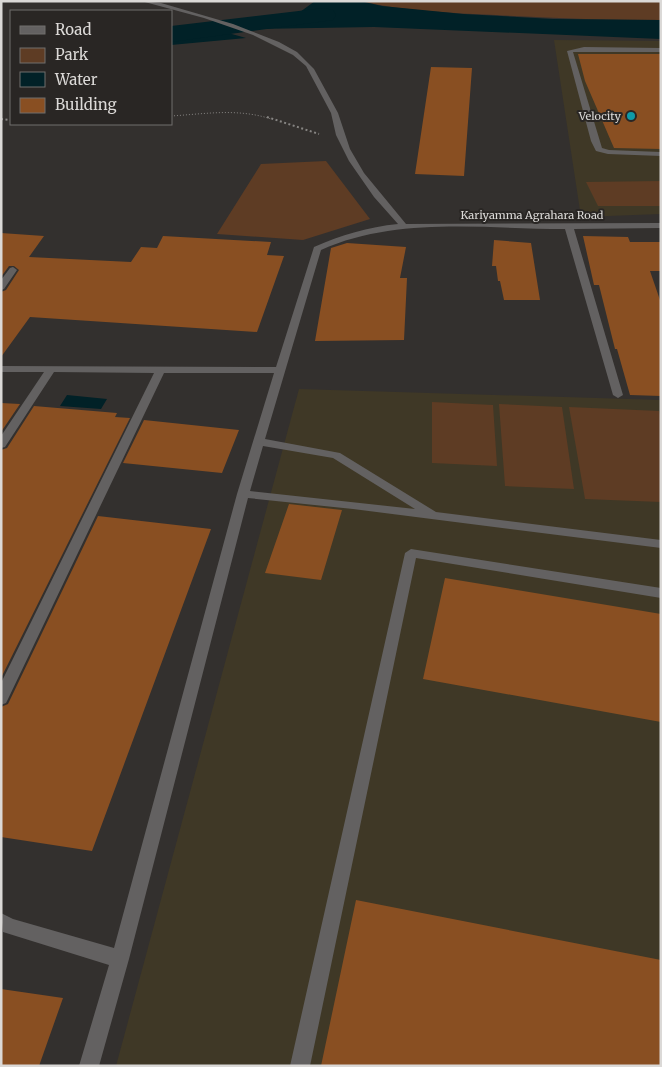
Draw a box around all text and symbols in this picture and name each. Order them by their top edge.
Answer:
legend [10,10,172,125]
text: Road [55,20,91,39]
text: Park [55,45,89,64]
text: Water [54,70,98,89]
text: Building [55,95,117,114]
place label: Velocity [578,109,622,123]
marker: Velocity [625,110,637,122]
street label: Kariyamma Agrahara Road [460,208,604,222]

